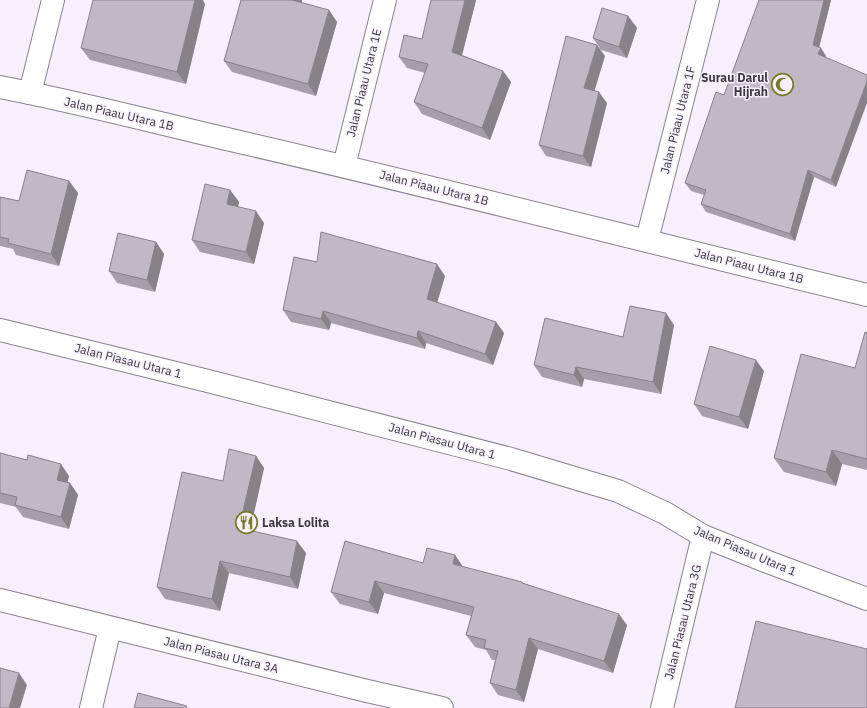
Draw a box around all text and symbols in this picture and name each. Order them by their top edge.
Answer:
street label: Jalan Piaau Utara 1E [343,27,384,139]
street label: Jalan Piaau Utara 1F [657,64,698,175]
place label: Surau Darul Hijrah [701,70,768,99]
mosque icon: Surau Darul Hijrah [770,72,796,98]
street label: Jalan Piaau Utara 1B [63,94,176,133]
street label: Jalan Piaau Utara 1B [378,167,490,208]
street label: Jalan Piaau Utara 1B [693,245,805,286]
street label: Jalan Piasau Utara 1 [73,340,183,381]
street label: Jalan Piasau Utara 1 [387,419,497,462]
restaurant icon: Laksa Lolita [233,510,259,536]
place label: Laksa Lolita [262,515,329,530]
street label: Jalan Piasau Utara 1 [692,522,799,579]
street label: Jalan Piasau Utara 3G [661,563,704,681]
street label: Jalan Piasau Utara 3A [162,633,280,676]

